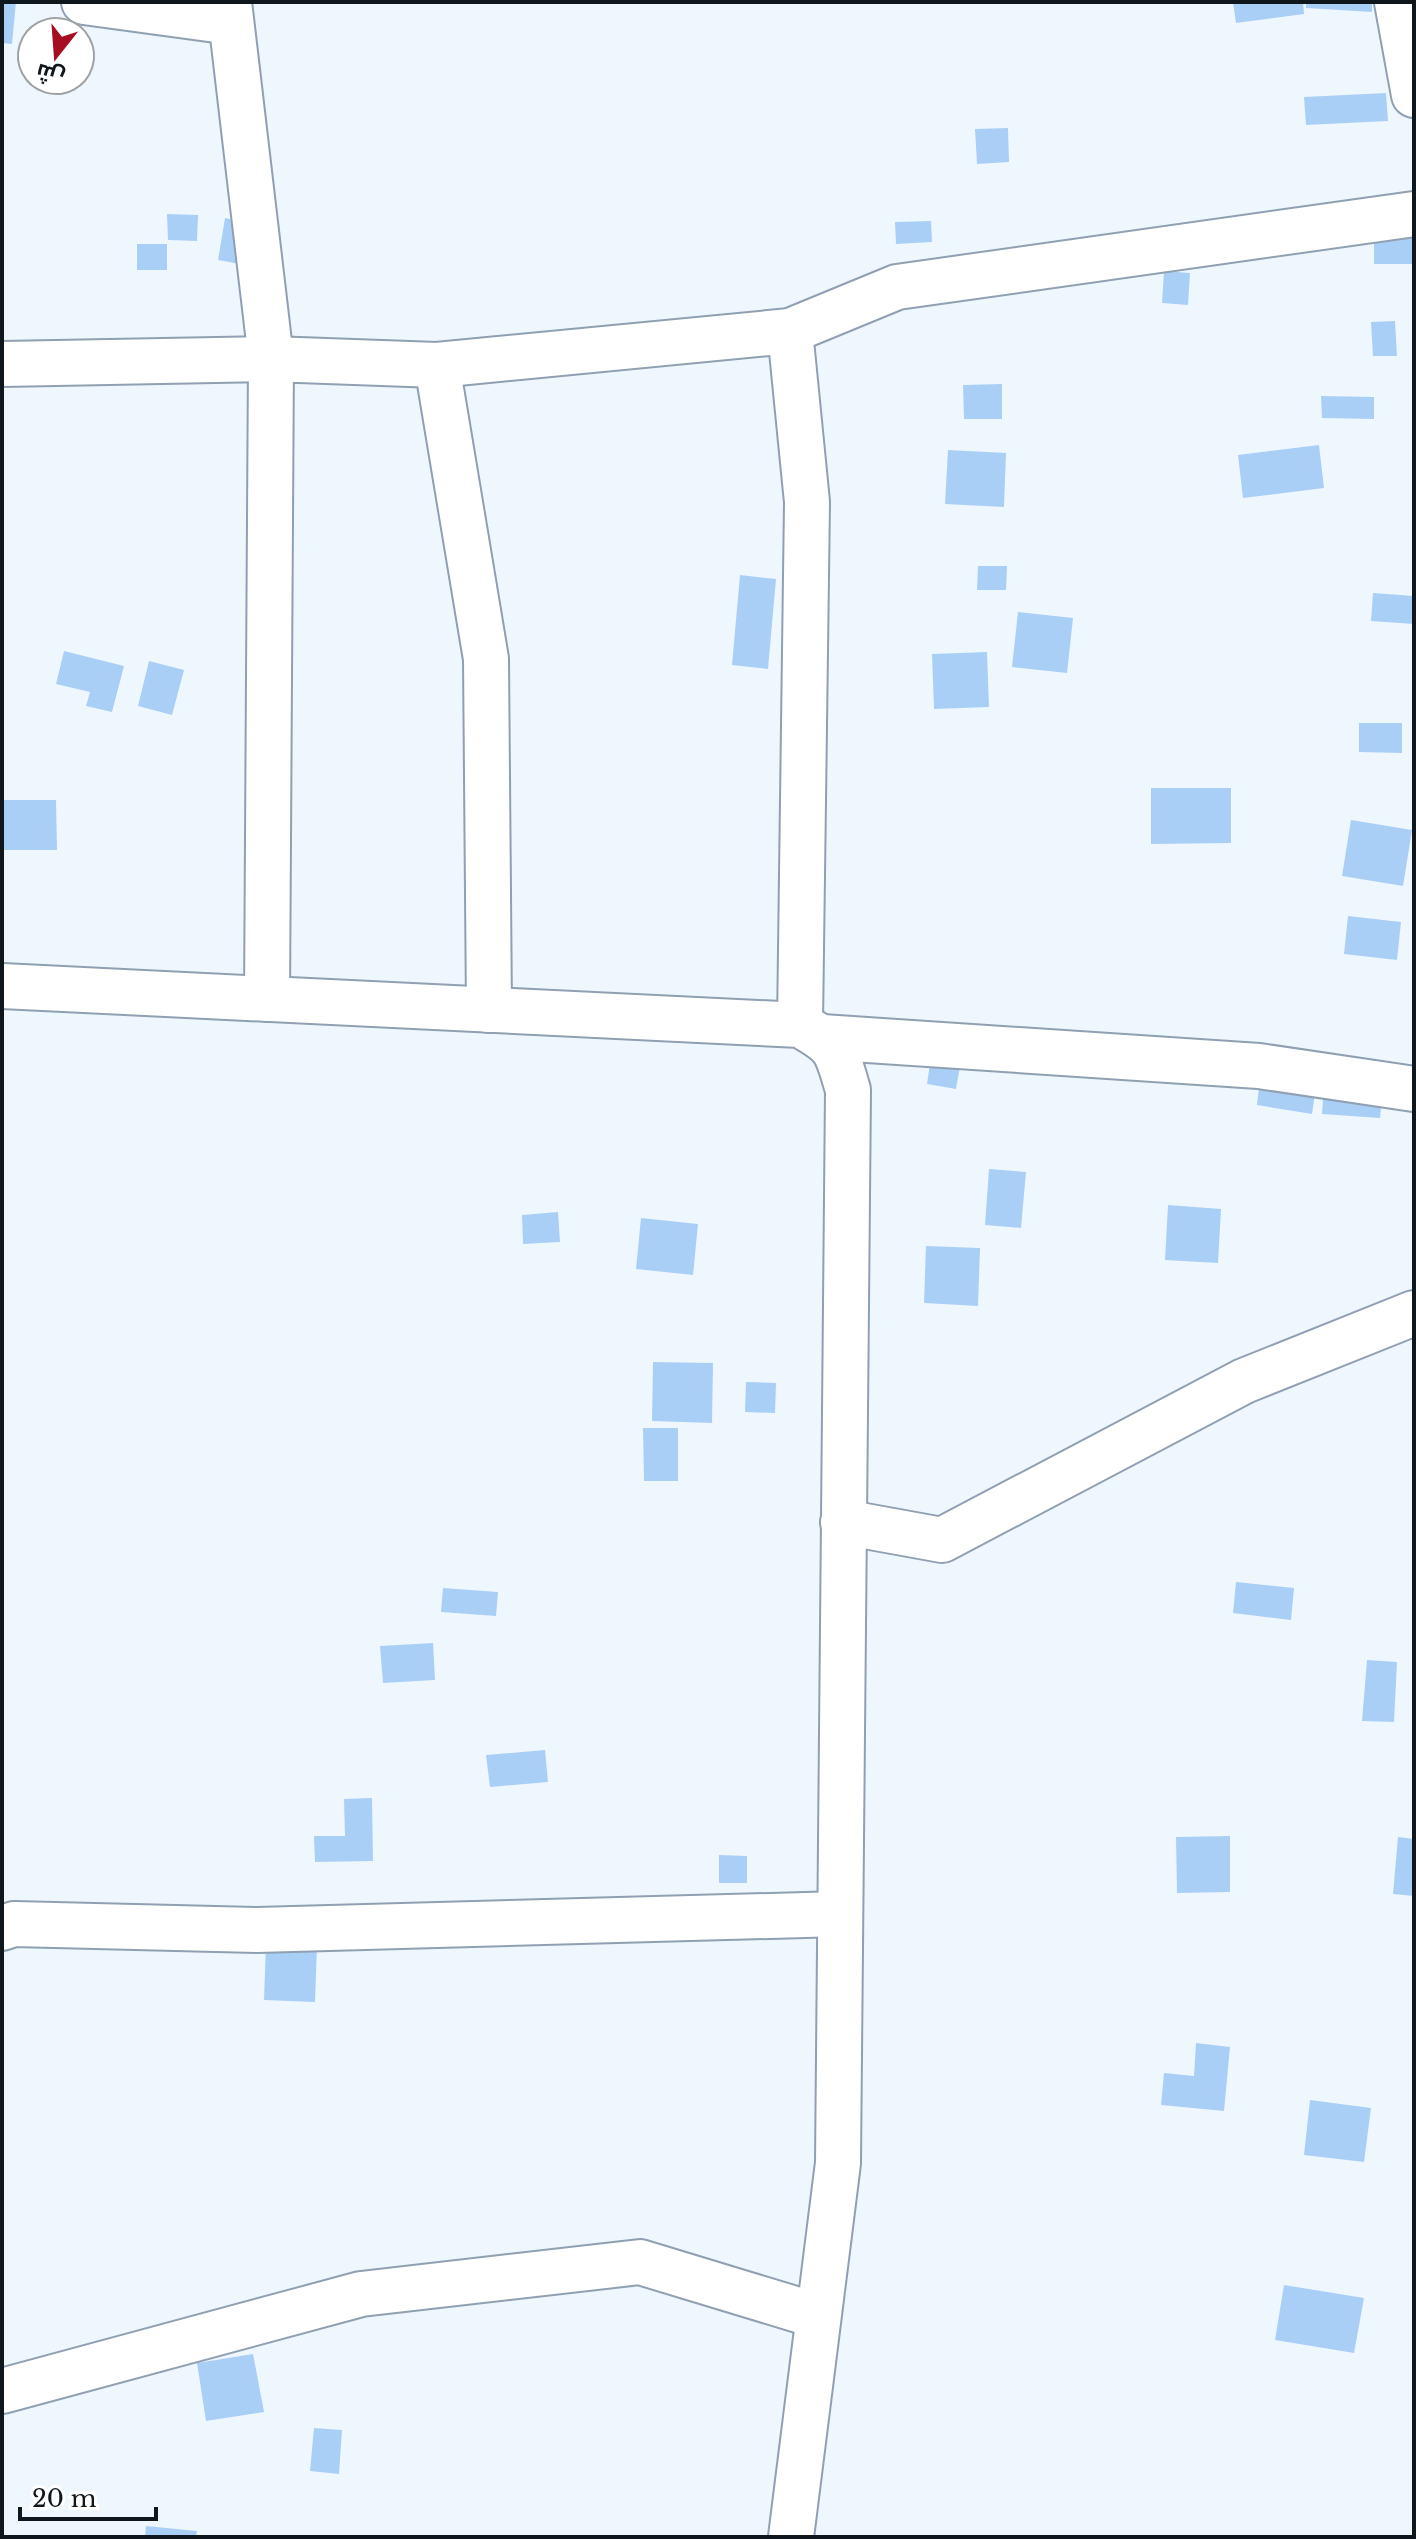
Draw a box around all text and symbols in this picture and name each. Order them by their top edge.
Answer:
north arrow [16,16,96,96]
text: ش [33,58,68,92]
scale bar [20,2471,156,2521]
text: 20 m [32,2484,97,2513]

